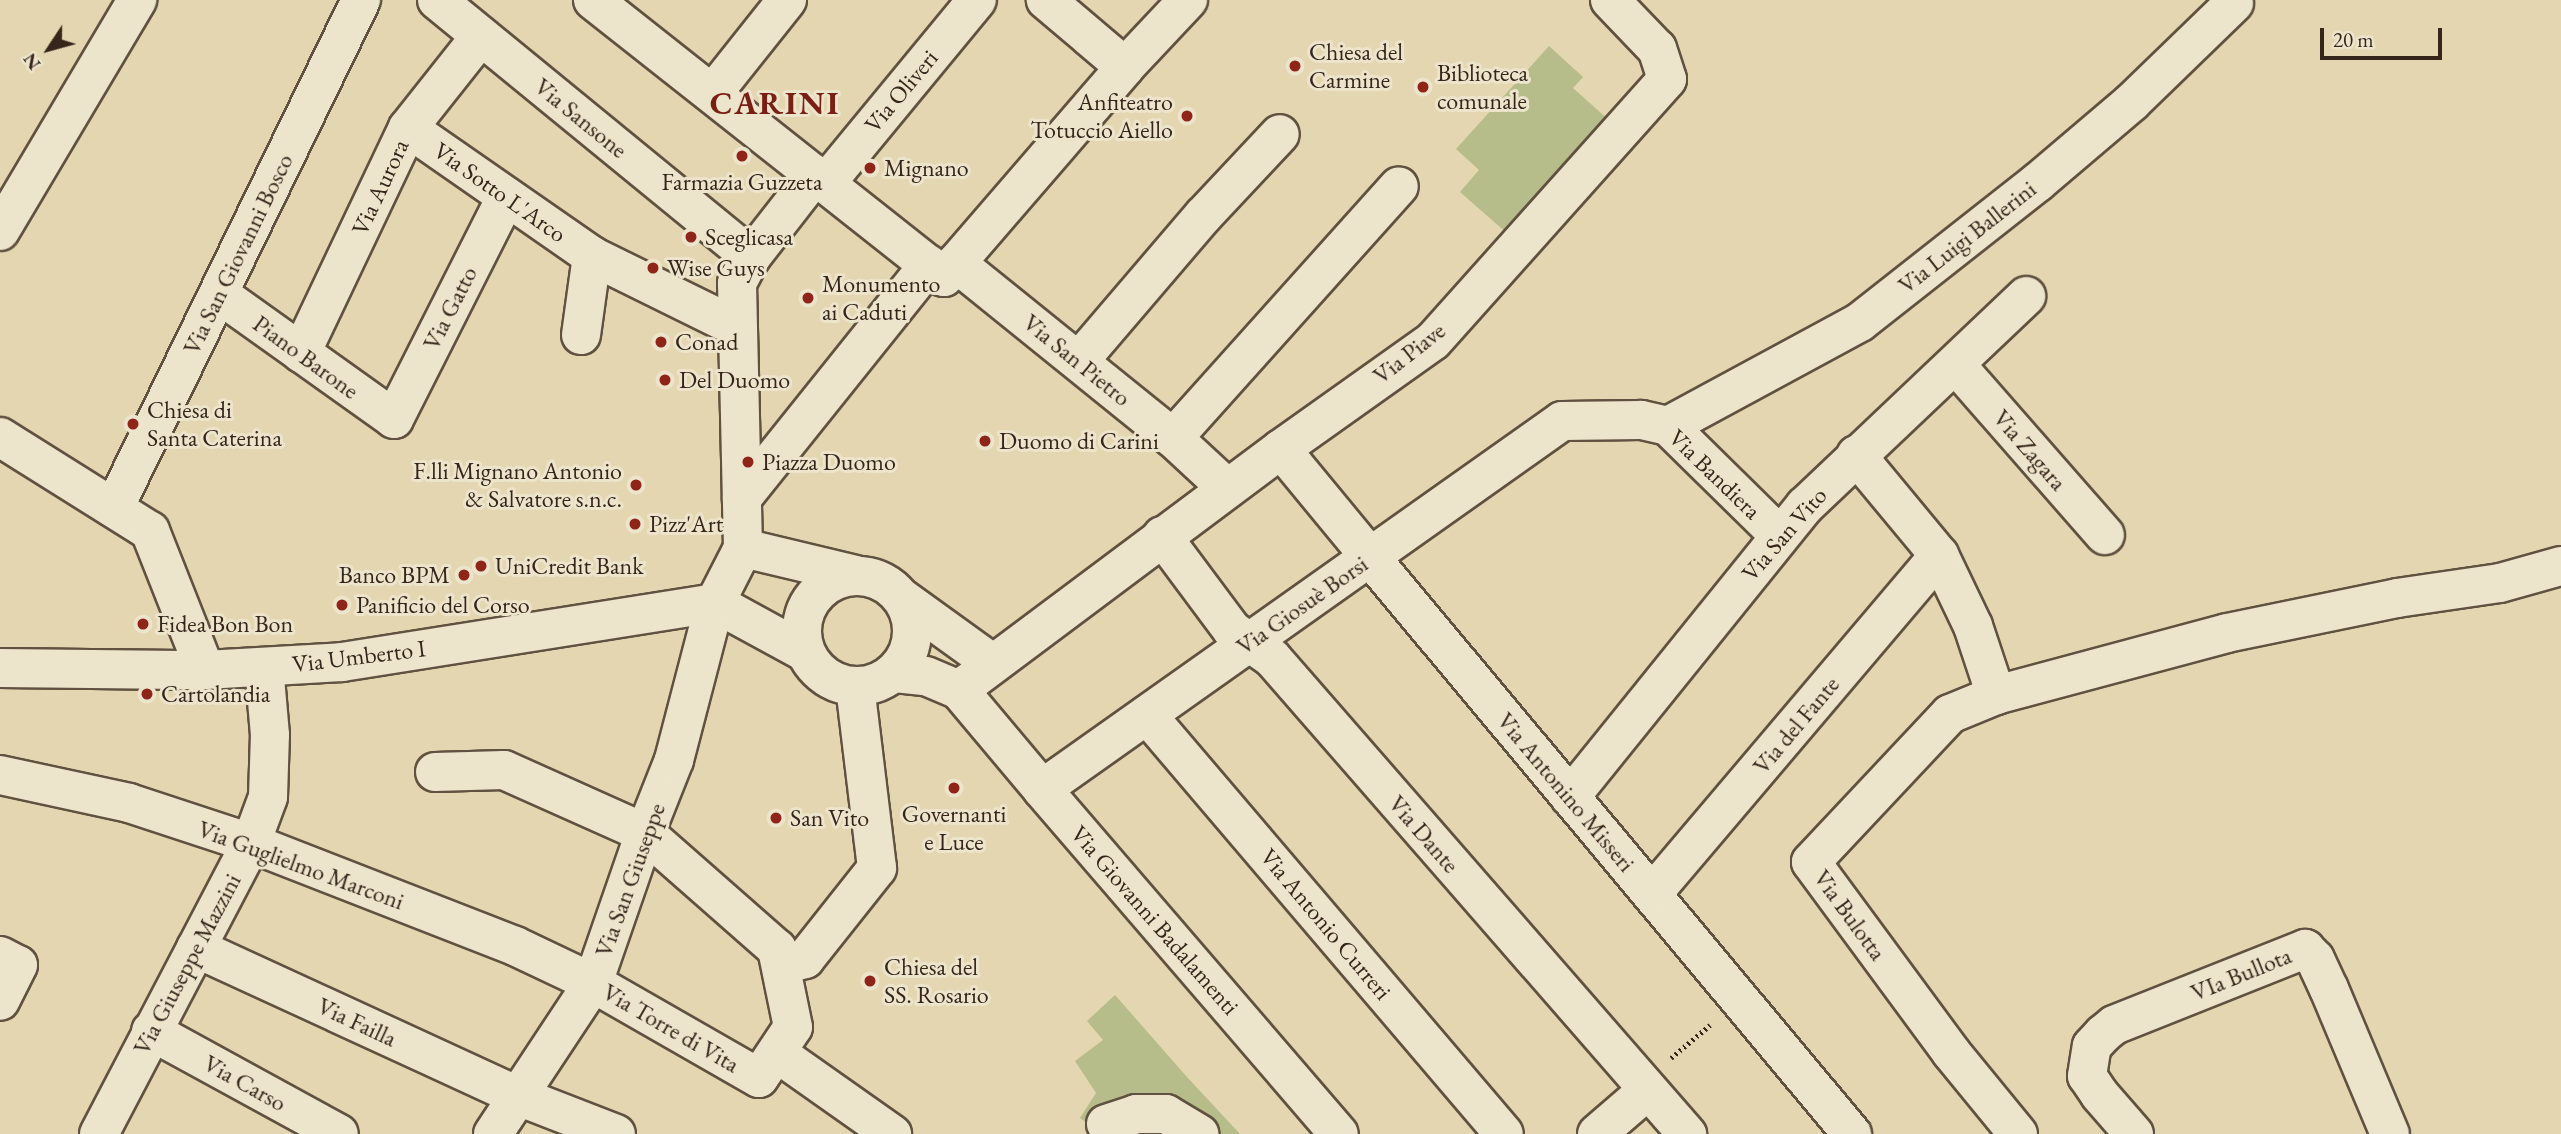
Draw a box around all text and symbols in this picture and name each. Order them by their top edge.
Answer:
north arrow [14,14,84,84]
scale bar [2323,14,2446,58]
text: 20 m [2333,26,2374,53]
place label: Chiesa del Carmine [1309,38,1403,94]
street label: Via Oliveri [858,44,944,138]
text: N [17,48,46,75]
marker: Chiesa del Carmine [1287,58,1303,74]
place label: Biblioteca comunale [1437,59,1528,115]
street label: Via Sansone [529,72,633,164]
marker: Biblioteca comunale [1415,79,1431,95]
district label: CARINI [710,84,840,122]
place label: Anfiteatro Totuccio Aiello [1031,88,1173,144]
marker: Anfiteatro Totuccio Aiello [1179,108,1195,124]
street label: Via Aurora [345,134,415,240]
street label: Via Sotto L'Arco [428,136,572,248]
marker: Farmazia Guzzeta [734,148,750,164]
street label: Via San Giovanni Bosco [177,149,299,359]
place label: Mignano [884,154,969,182]
marker: Mignano [862,160,878,176]
place label: Farmazia Guzzeta [662,168,822,196]
street label: Via Luigi Ballerini [1893,174,2041,300]
place label: Sceglicasa [705,223,793,251]
marker: Sceglicasa [683,229,699,245]
place label: Wise Guys [667,254,765,282]
marker: Wise Guys [645,260,661,276]
street label: Via Gatto [417,261,483,355]
place label: Monumento ai Caduti [822,270,940,326]
marker: Monumento ai Caduti [800,290,816,306]
street label: Via San Pietro [1017,308,1137,412]
street label: Piano Barone [248,309,364,405]
street label: Via Piave [1367,316,1451,390]
place label: Conad [675,328,738,356]
marker: Conad [653,334,669,350]
place label: Del Duomo [679,366,790,394]
marker: Del Duomo [657,372,673,388]
place label: Chiesa di Santa Caterina [147,396,282,452]
street label: Via Zagara [1987,404,2073,496]
marker: Chiesa di Santa Caterina [125,416,141,432]
street label: Via Bandiera [1663,423,1767,525]
place label: Duomo di Carini [999,427,1159,455]
marker: Duomo di Carini [977,433,993,449]
place label: Piazza Duomo [762,448,896,476]
marker: Piazza Duomo [740,454,756,470]
place label: F.lli Mignano Antonio & Salvatore s.n.c. [413,457,622,513]
marker: F.lli Mignano Antonio & Salvatore s.n.c. [628,477,644,493]
street label: Via San Vito [1735,481,1833,587]
place label: Pizz'Art [649,510,723,538]
marker: Pizz'Art [627,516,643,532]
street label: Via Giosuè Borsi [1231,549,1373,661]
place label: UniCredit Bank [495,552,643,580]
marker: UniCredit Bank [473,558,489,574]
place label: Banco BPM [339,561,450,589]
marker: Banco BPM [456,567,472,583]
place label: Panificio del Corso [356,591,530,619]
marker: Panificio del Corso [334,597,350,613]
place label: Fidea Bon Bon [157,610,293,638]
marker: Fidea Bon Bon [135,616,151,632]
street label: Via Umberto I [291,634,427,678]
street label: Via del Fante [1747,670,1845,780]
place label: Cartolandia [161,680,270,708]
marker: Cartolandia [139,686,155,702]
street label: Via Antonino Misseri [1491,707,1641,877]
marker: Governanti e Luce [946,780,962,796]
street label: Via Dante [1383,789,1465,879]
street label: Via San Giuseppe [589,799,671,961]
place label: Governanti e Luce [902,800,1006,856]
place label: San Vito [790,804,869,832]
marker: San Vito [768,810,784,826]
street label: Via Guglielmo Marconi [194,814,408,916]
street label: Via Giovanni Badalamenti [1065,819,1245,1021]
street label: Via Antonio Curreri [1254,842,1398,1006]
street label: Via Bulotta [1808,864,1892,966]
street label: Via Giuseppe Mazzini [127,869,247,1059]
street label: VIa Bullota [2187,941,2295,1007]
place label: Chiesa del SS. Rosario [884,953,989,1009]
marker: Chiesa del SS. Rosario [862,973,878,989]
street label: Via Torre di Vita [598,977,744,1079]
street label: Via Failla [313,991,401,1053]
street label: Via Carso [199,1049,291,1117]

